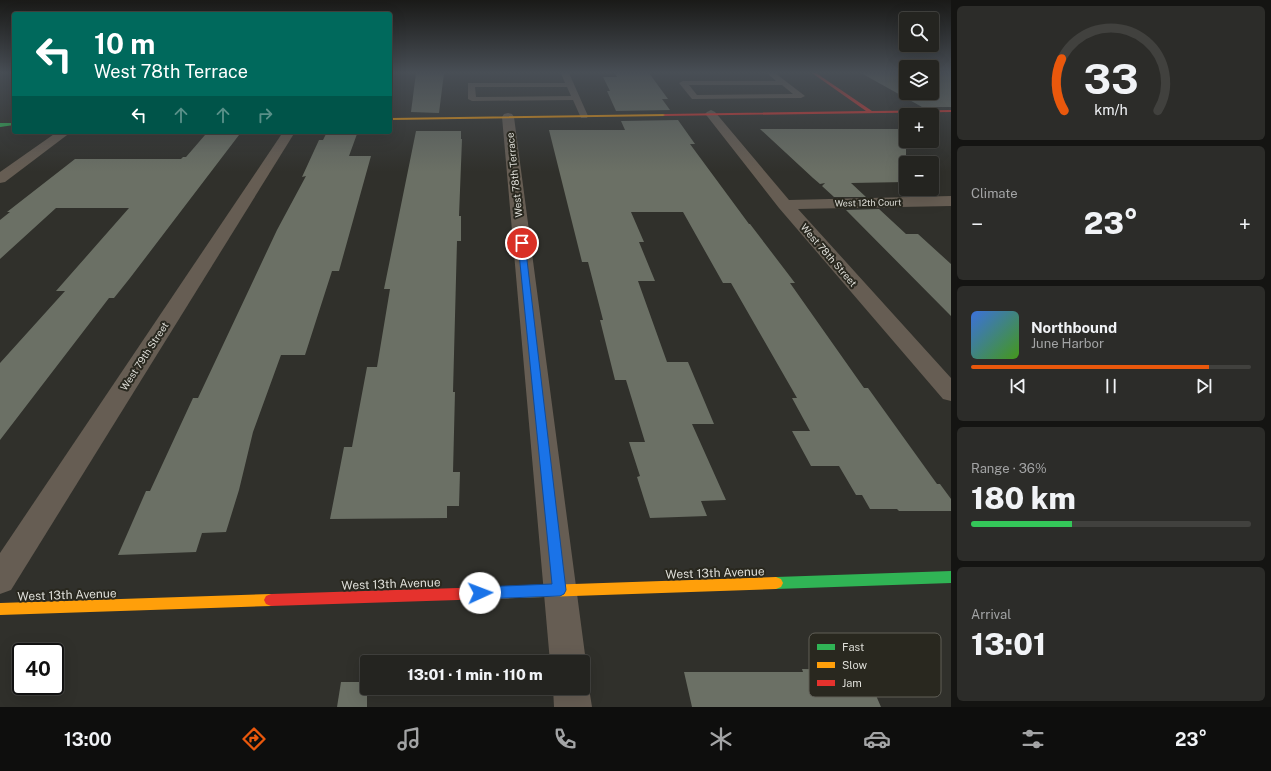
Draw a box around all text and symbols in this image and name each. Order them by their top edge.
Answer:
map controls [899,12,939,196]
button: search [899,12,939,52]
text: 10 m [94,27,155,60]
icon: left [28,28,80,80]
text: 33 [1083,54,1139,103]
button: layers [899,60,939,100]
text: West 78th Terrace [94,61,248,82]
text: km/h [1094,101,1128,118]
icon: left [128,104,150,126]
icon: ahead [170,104,192,126]
icon: ahead [212,104,234,126]
icon: right [254,104,276,126]
button: + [899,108,939,148]
street label: West 78th Terrace [504,132,524,218]
button: − [899,156,939,196]
text: Climate [971,186,1018,201]
street label: West 12th Court [835,196,902,209]
text: 23° [1084,205,1138,241]
text: − [971,211,983,237]
text: + [1239,211,1251,237]
street label: West 78th Street [798,221,860,289]
pin [505,226,539,260]
icon: arrive [511,232,533,254]
street label: West 79th Street [117,319,171,393]
text: Northbound [1031,319,1117,336]
text: June Harbor [1031,336,1104,351]
icon: previous [1007,375,1029,397]
icon: pause [1100,375,1122,397]
icon: next [1193,375,1215,397]
text: Range · 36% [971,461,1047,476]
text: 180 km [971,480,1076,516]
street label: West 13th Avenue [665,564,765,582]
position arrow [459,572,501,614]
street label: West 13th Avenue [341,575,441,593]
street label: West 13th Avenue [17,586,117,604]
text: Arrival [971,607,1011,622]
text: 13:01 [971,626,1046,662]
legend [809,633,941,697]
text: Fast [842,641,864,653]
speed limit sign: 40 [12,643,64,695]
text: Slow [842,659,868,671]
text: 13:01 · 1 min · 110 m [407,666,543,683]
text: Jam [842,677,862,689]
icon: directions [240,725,268,753]
icon: music [395,725,423,753]
icon: phone [551,725,579,753]
icon: climate [707,725,735,753]
icon: car [863,725,891,753]
icon: filters [1019,725,1047,753]
text: 13:00 [64,729,112,750]
text: 23° [1175,729,1207,750]

